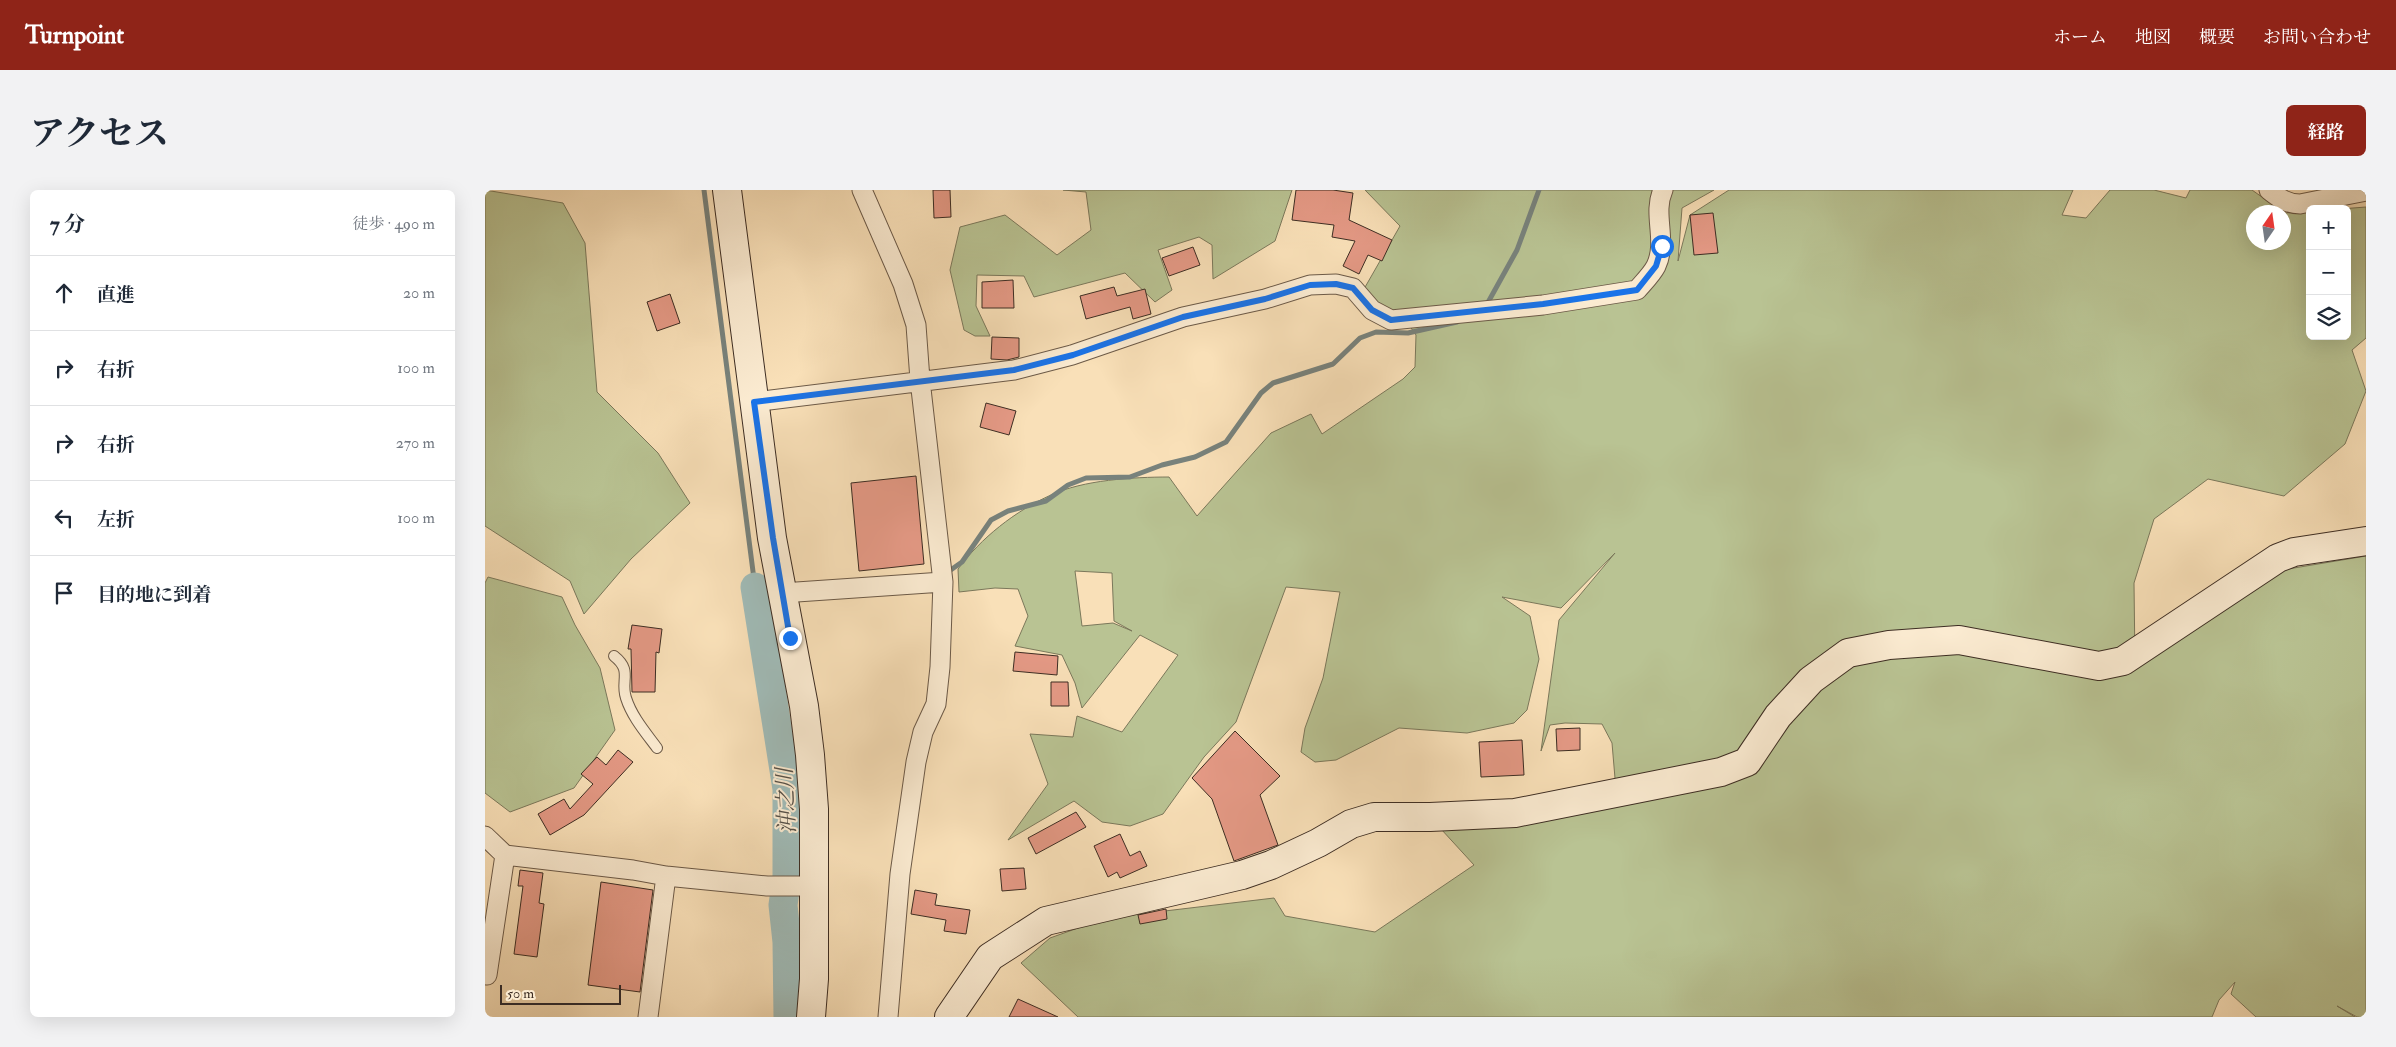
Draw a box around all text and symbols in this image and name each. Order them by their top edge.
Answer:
text: Turnpoint [25,20,124,51]
text: ホーム [2053,26,2107,49]
text: 地図 [2135,26,2171,49]
text: 概要 [2199,26,2235,49]
text: お問い合わせ [2263,26,2371,49]
button: 経路 [2286,105,2366,156]
text: アクセス [30,112,169,156]
north arrow [2246,205,2291,250]
map controls [2306,205,2351,340]
button: + [2306,205,2351,250]
text: 7 分 [50,211,85,238]
text: 徒歩 · 490 m [352,214,435,234]
route start [1651,235,1674,258]
button: − [2306,250,2351,295]
icon: ahead [50,279,78,307]
text: 直進 [97,283,135,307]
text: 20 m [403,283,435,303]
button: layers [2306,295,2351,340]
icon: right [50,354,78,382]
text: 右折 [97,358,135,382]
text: 100 m [397,358,435,378]
icon: right [50,429,78,457]
text: 右折 [97,433,135,457]
text: 270 m [396,433,435,453]
icon: left [50,504,78,532]
text: 左折 [97,508,135,532]
text: 100 m [397,508,435,528]
icon: arrive [50,579,78,607]
text: 目的地に到着 [97,583,211,607]
route end [779,627,802,650]
water label: 沖之川 [770,765,802,835]
scale bar [500,982,621,1005]
text: 50 m [507,985,534,1002]

